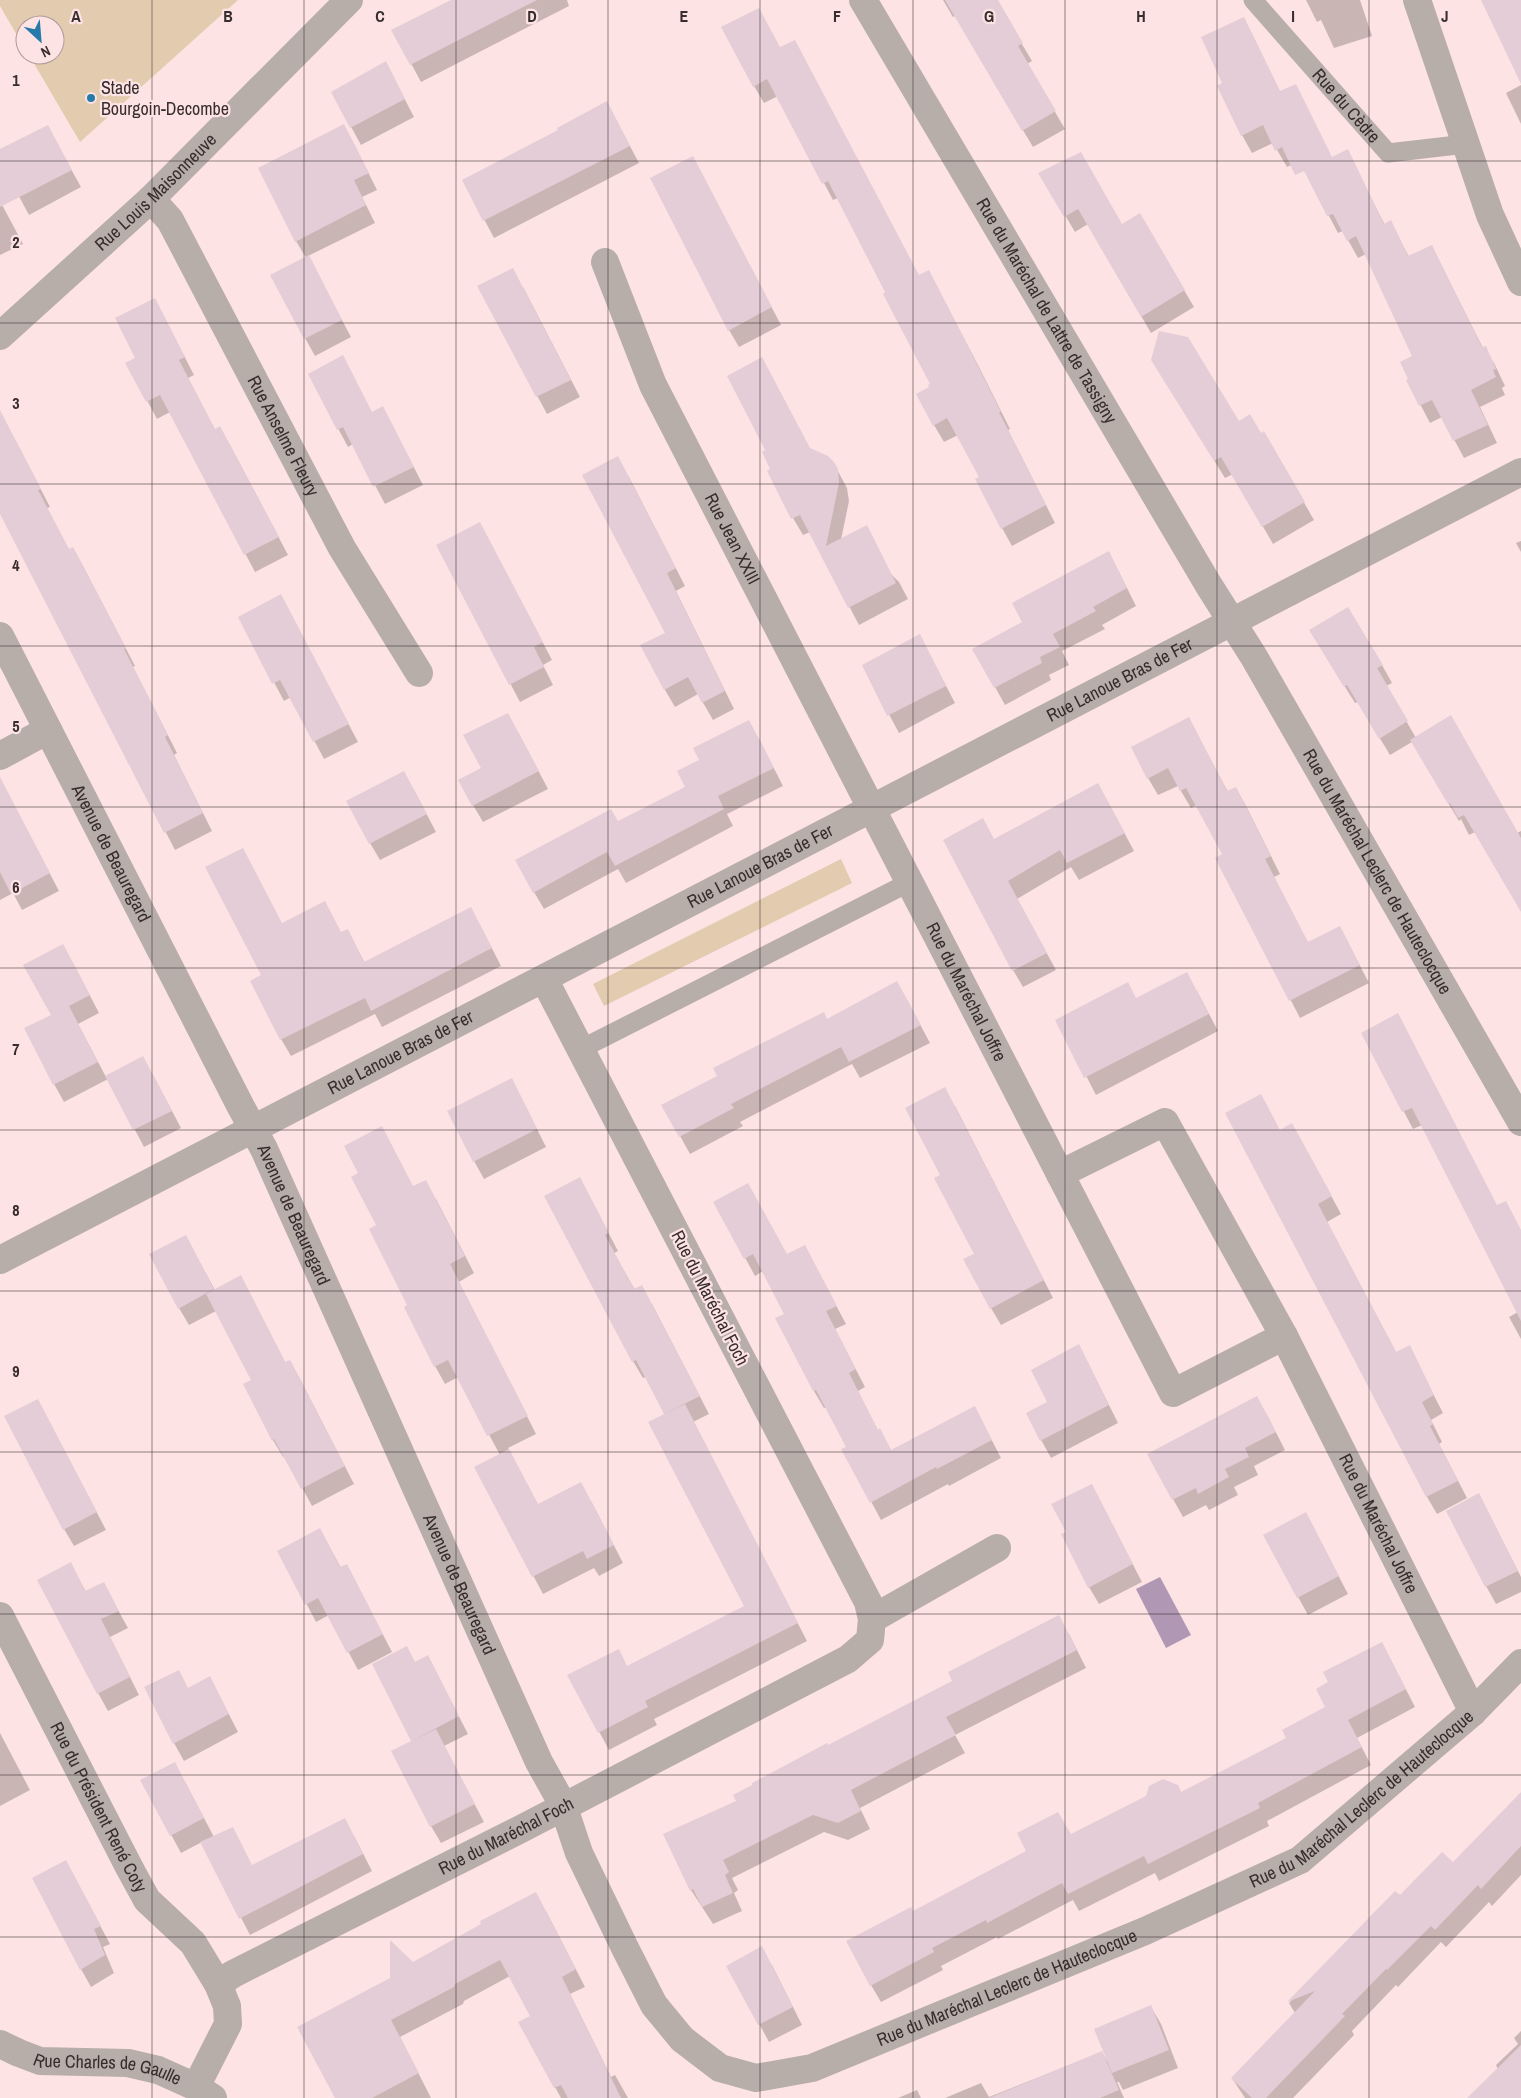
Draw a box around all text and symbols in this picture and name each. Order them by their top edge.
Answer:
text: A [71,5,81,27]
text: B [223,5,233,27]
text: C [375,5,385,27]
text: D [527,5,537,27]
text: E [680,5,689,27]
text: F [833,5,841,27]
text: G [984,5,994,27]
text: H [1136,5,1146,27]
text: I [1291,5,1295,27]
text: J [1441,5,1449,27]
north arrow [15,15,65,65]
text: N [38,42,53,62]
street label: Rue du Cèdre [1307,63,1386,148]
text: 1 [12,69,20,91]
place label: Stade Bourgoin-Decombe [101,75,229,121]
marker: Stade Bourgoin-Decombe [85,92,97,104]
street label: Rue Louis Maisonneuve [89,127,222,256]
street label: Rue du Maréchal de Lattre de Tassigny [971,193,1124,429]
text: 2 [12,231,20,253]
street label: Rue Anselme Fleury [242,371,326,501]
text: 3 [12,392,20,414]
street label: Rue Jean XXIII [699,489,767,588]
text: 4 [12,554,20,576]
street label: Rue Lanoue Bras de Fer [1042,631,1197,728]
text: 5 [12,715,20,737]
street label: Rue du Maréchal Leclerc de Hauteclocque [1297,744,1458,999]
street label: Avenue de Beauregard [65,779,157,926]
street label: Rue Lanoue Bras de Fer [683,818,837,914]
text: 6 [12,876,20,898]
street label: Rue du Maréchal Joffre [920,918,1013,1066]
street label: Rue Lanoue Bras de Fer [323,1004,478,1100]
text: 7 [12,1038,20,1060]
street label: Avenue de Beauregard [251,1139,336,1289]
text: 8 [12,1199,20,1221]
street label: Rue du Maréchal Foch [666,1226,755,1370]
text: 9 [12,1360,20,1382]
street label: Rue du Maréchal Joffre [1333,1449,1424,1597]
street label: Avenue de Beauregard [417,1509,502,1658]
street label: Rue du Maréchal Leclerc de Hauteclocque [1245,1704,1479,1894]
street label: Rue du Président René Coty [44,1717,154,1897]
street label: Rue du Maréchal Foch [434,1791,578,1881]
street label: Rue du Maréchal Leclerc de Hauteclocque [873,1923,1141,2052]
street label: Rue Charles de Gaulle [30,2047,186,2091]

